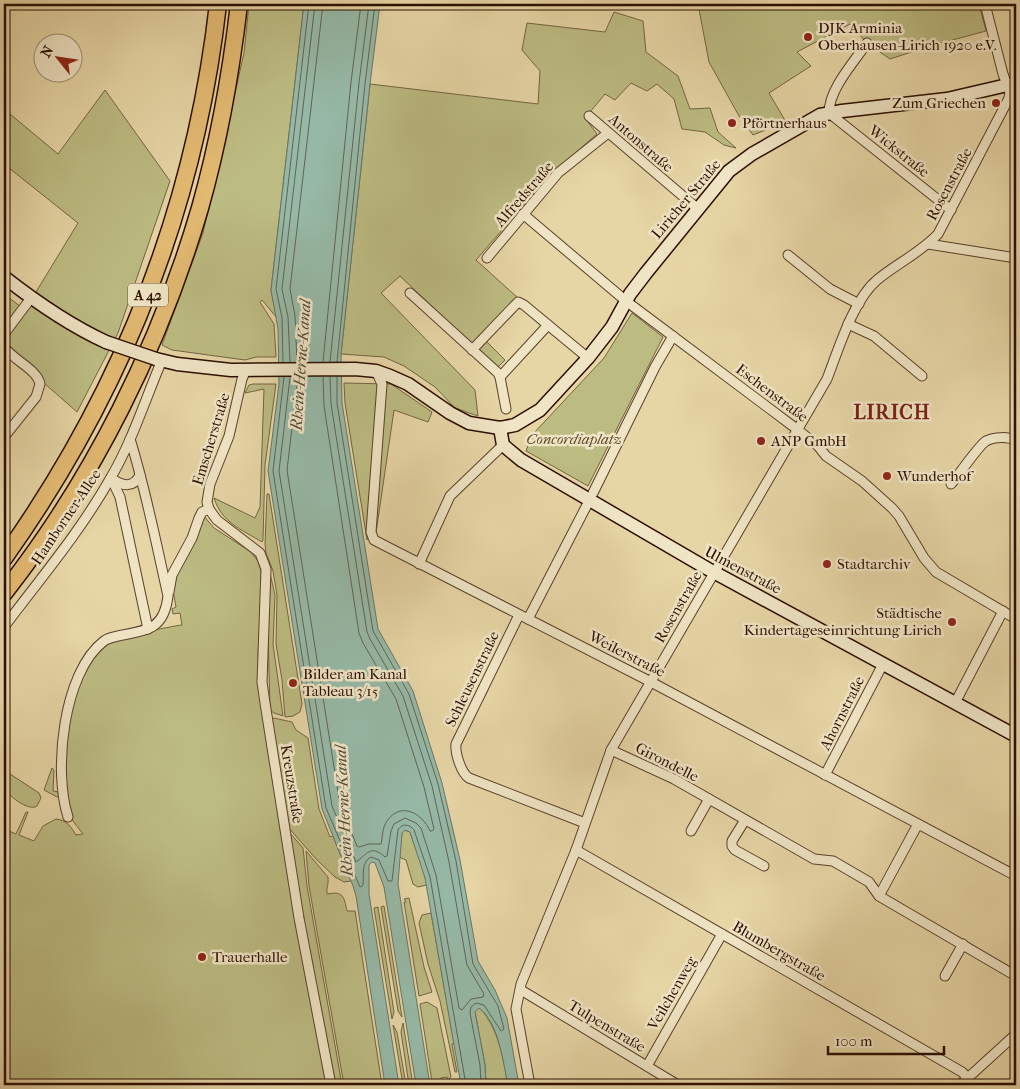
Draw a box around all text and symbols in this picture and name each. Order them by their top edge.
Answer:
place label: DJK Arminia Oberhausen-Lirich 1920 e.V. [818,19,997,54]
marker: DJK Arminia Oberhausen-Lirich 1920 e.V. [802,31,814,43]
north arrow [32,32,82,82]
text: N [37,43,57,61]
place label: Zum Griechen [892,94,986,112]
marker: Zum Griechen [990,97,1002,109]
street label: Antonstraße [604,109,677,176]
place label: Pförtnerhaus [742,114,827,132]
marker: Pförtnerhaus [726,117,738,129]
street label: Wickstraße [864,120,934,181]
street label: Rosenstraße [922,144,976,223]
street label: Liricher Straße [648,155,725,242]
street label: Alfredstraße [490,157,558,231]
road number: A 42 [128,284,168,306]
water label: Rhein-Herne-Kanal [286,297,315,432]
street label: Eschenstraße [732,360,812,426]
street label: Emscherstraße [188,390,234,487]
district label: LIRICH [853,401,931,424]
park label: Concordiaplatz [526,430,622,448]
place label: ANP GmbH [770,432,847,450]
marker: ANP GmbH [755,435,767,447]
street label: Hamborner Allee [27,465,105,568]
place label: Wunderhof [896,467,974,485]
marker: Wunderhof [881,470,893,482]
street label: Ulmenstraße [702,542,785,598]
place label: Stadtarchiv [837,555,911,573]
marker: Stadtarchiv [821,558,833,570]
street label: Rosenstraße [650,567,706,646]
place label: Städtische Kindertageseinrichtung Lirich [744,604,943,639]
marker: Städtische Kindertageseinrichtung Lirich [946,616,958,628]
street label: Weilerstraße [585,627,669,681]
street label: Schleusenstraße [441,628,503,730]
place label: Bilder am Kanal Tableau 3/15 [303,665,407,700]
street label: Ahornstraße [815,673,869,754]
marker: Bilder am Kanal Tableau 3/15 [287,677,299,689]
street label: Girondelle [632,738,702,786]
street label: Kreuzstraße [277,743,307,825]
water label: Rhein-Herne-Kanal [330,743,356,878]
street label: Blumbergstraße [729,917,829,985]
place label: Trauerhalle [212,948,288,966]
marker: Trauerhalle [196,951,208,963]
street label: Veilchenweg [643,952,701,1034]
street label: Tulpenstraße [565,996,649,1056]
scale bar [828,1024,944,1056]
text: 100 m [835,1032,873,1050]

